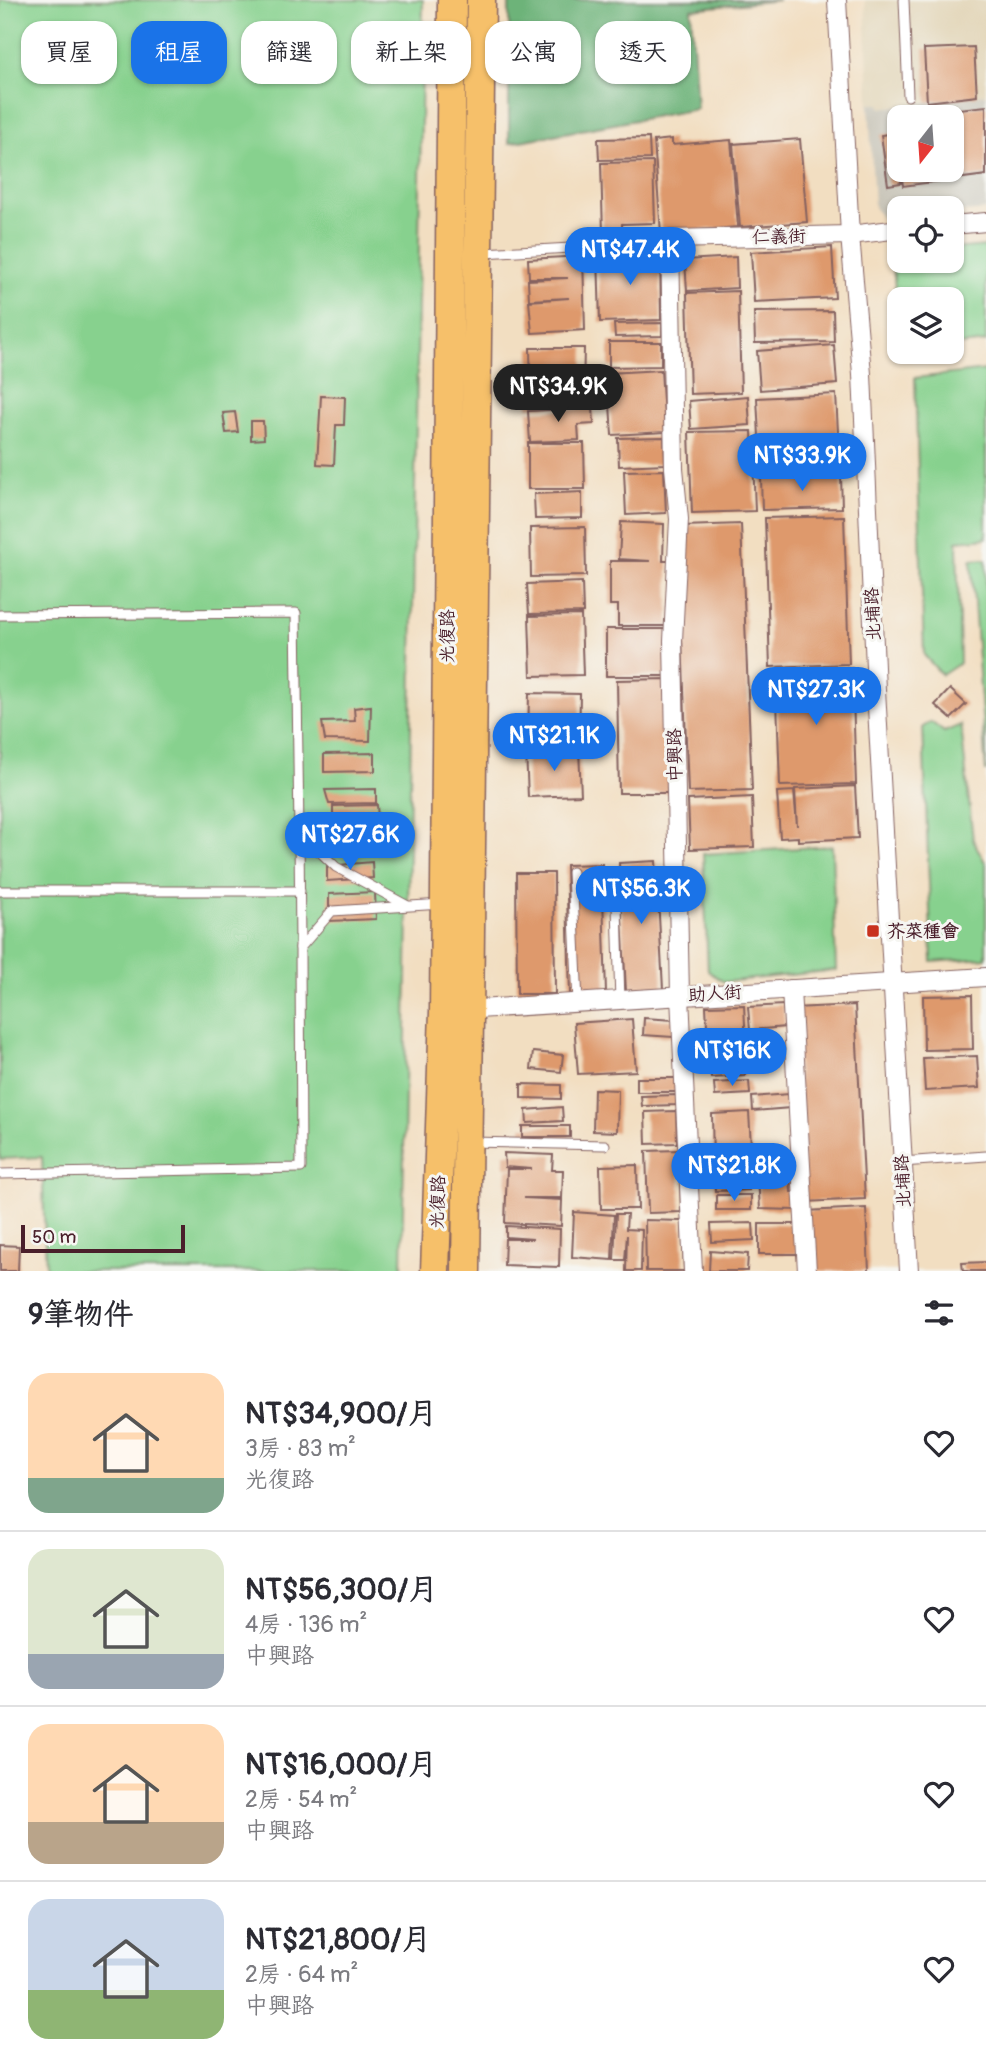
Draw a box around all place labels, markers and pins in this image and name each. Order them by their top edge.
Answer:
pin: NT$47.4K [558,228,702,287]
pin: NT$34.9K [486,364,630,424]
pin: NT$33.9K [730,434,874,493]
pin: NT$27.3K [744,668,888,727]
pin: NT$21.1K [482,714,626,773]
pin: NT$27.6K [278,812,422,872]
pin: NT$56.3K [569,866,713,926]
place label: 芥菜種會 [887,920,959,943]
marker: 芥菜種會 [865,923,881,939]
pin: NT$16K [675,1028,789,1088]
pin: NT$21.8K [662,1144,806,1203]

